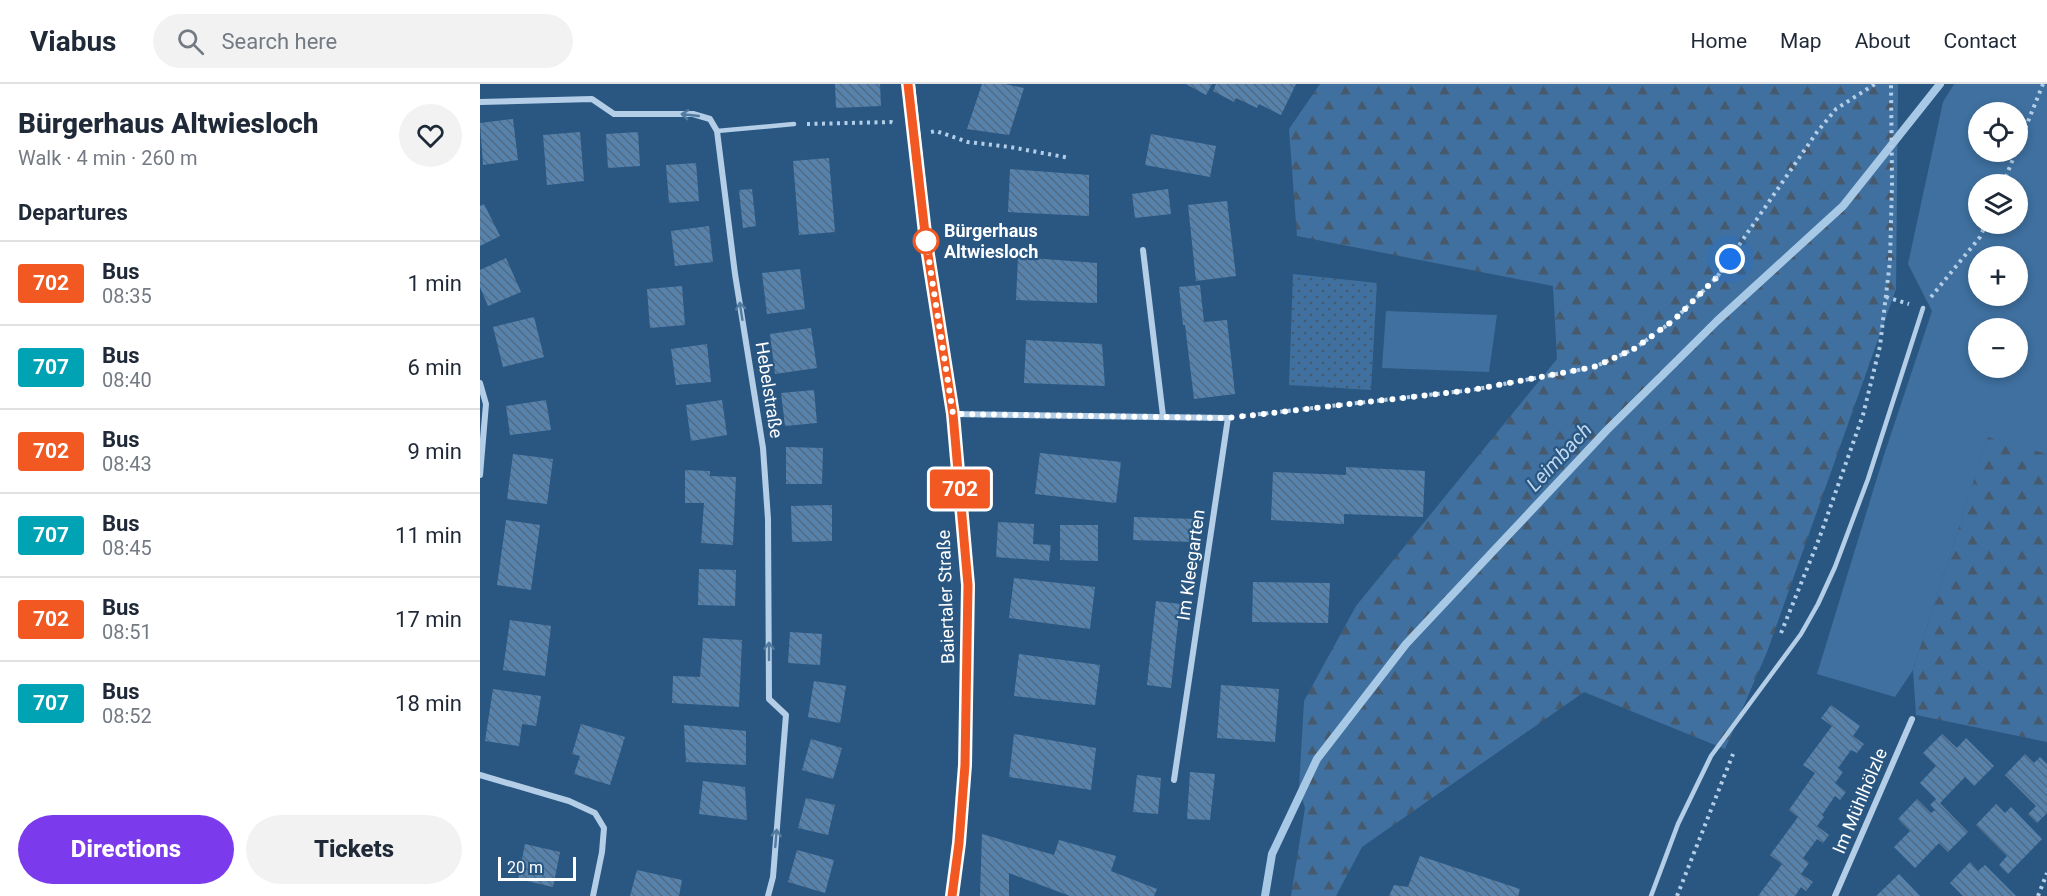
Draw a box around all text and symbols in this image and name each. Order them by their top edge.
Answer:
search box [153,14,573,68]
text: Viabus [30,25,117,58]
icon: search [174,25,207,58]
text: Search here [222,29,337,54]
text: Home [1691,29,1747,53]
text: Map [1780,29,1822,53]
text: About [1855,29,1911,53]
text: Contact [1944,29,2017,53]
map controls [1968,102,2028,378]
button: locate [1968,102,2028,162]
button: heart [399,104,462,167]
text: Bürgerhaus Altwiesloch [18,107,319,140]
one-way arrow [681,109,700,120]
text: Walk · 4 min · 260 m [18,146,197,170]
button: layers [1968,174,2028,234]
text: Departures [18,200,128,225]
place label: Bürgerhaus Altwiesloch [944,220,1038,262]
marker: Bürgerhaus Altwiesloch [913,228,939,254]
your location [1715,244,1745,274]
button: + [1968,246,2028,306]
text: Bus [102,259,140,284]
text: 702 [33,271,69,295]
text: 1 min [407,271,462,296]
text: 08:35 [102,284,152,308]
one-way arrow [735,301,746,321]
button: − [1968,318,2028,378]
street label: Hebelstraße [752,340,787,440]
text: Bus [102,343,140,368]
text: 707 [33,355,69,379]
text: 6 min [407,355,462,380]
text: 08:40 [102,368,152,392]
water label: Leimbach [1521,418,1597,496]
text: Bus [102,427,140,452]
text: 702 [33,439,69,463]
text: 9 min [407,439,462,464]
text: 08:43 [102,452,152,476]
line badge: 702 [926,470,994,508]
text: 702 [942,477,978,501]
street label: Im Kleegarten [1172,508,1209,622]
text: Bus [102,511,140,536]
text: 707 [33,523,69,547]
text: 11 min [395,523,462,548]
street label: Baiertaler Straße [933,530,958,664]
text: 08:45 [102,536,152,560]
text: Bus [102,595,140,620]
text: 702 [33,607,69,631]
text: 17 min [395,607,462,632]
text: 08:51 [102,620,152,644]
one-way arrow [763,641,775,661]
text: Bus [102,679,140,704]
text: 707 [33,691,69,715]
text: 18 min [395,691,462,716]
text: 08:52 [102,704,152,728]
street label: Im Mühlhölzle [1828,745,1891,857]
button: Directions [18,815,234,884]
button: Tickets [246,815,462,884]
one-way arrow [771,829,782,849]
scale bar [498,854,576,882]
text: 20 m [507,858,543,877]

